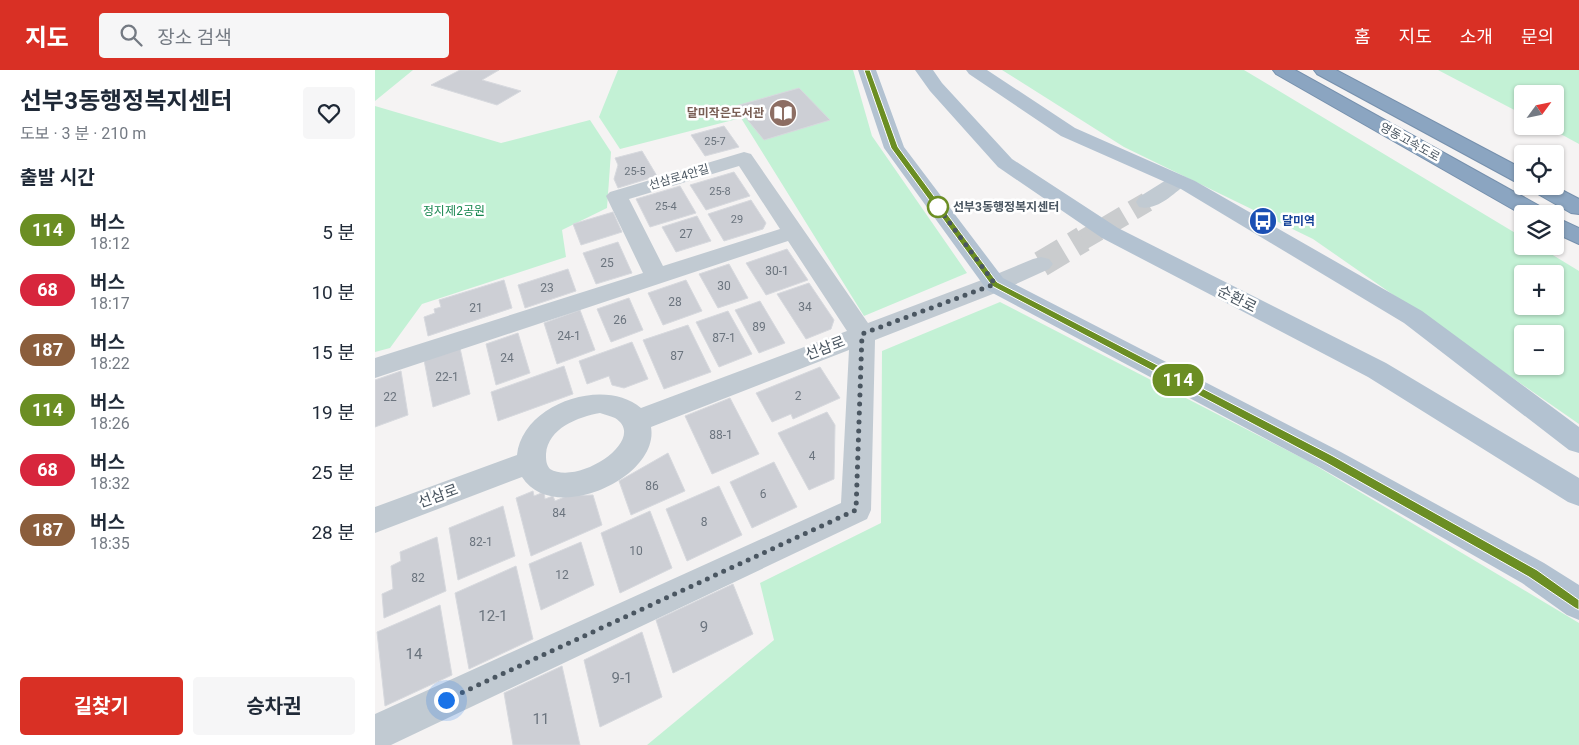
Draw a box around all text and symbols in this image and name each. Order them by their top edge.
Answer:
search box [99,13,449,58]
icon: search [117,21,145,49]
text: 지도 [25,24,69,52]
text: 장소 검색 [157,26,232,49]
text: 홈 [1354,26,1371,47]
text: 지도 [1399,26,1432,47]
text: 소개 [1460,26,1493,47]
text: 문의 [1521,26,1554,47]
north arrow [1514,85,1564,135]
map controls [1514,85,1564,375]
text: 선부3동행정복지센터 [20,87,233,115]
button: heart [303,87,355,139]
library icon: 달미작은도서관 [768,98,798,128]
place label: 달미작은도서관 [687,106,764,120]
street label: 영동고속도로 [1378,120,1442,164]
text: 도보 · 3 분 · 210 m [20,124,146,143]
house number: 25-7 [704,135,726,148]
button: locate [1514,145,1564,195]
street label: 선삼로4안길 [647,162,711,192]
house number: 25-5 [624,165,646,178]
text: 출발 시간 [20,166,95,189]
house number: 25-8 [709,185,731,198]
marker: 선부3동행정복지센터 [927,196,949,218]
house number: 25-4 [655,200,677,213]
place label: 선부3동행정복지센터 [953,200,1059,214]
park label: 정지제2공원 [423,204,485,218]
button: layers [1514,205,1564,255]
bus stop icon: 달미역 [1248,206,1278,236]
text: 버스 [90,211,125,234]
house number: 29 [731,213,743,226]
place label: 달미역 [1282,214,1315,228]
text: 114 [32,219,63,240]
text: 5 분 [322,221,355,244]
house number: 27 [679,227,693,241]
text: 18:12 [90,234,130,253]
house number: 25 [600,256,614,270]
house number: 30-1 [765,264,789,278]
button: + [1514,265,1564,315]
text: 버스 [90,271,125,294]
text: 68 [37,279,58,300]
house number: 30 [717,279,731,293]
text: 10 분 [311,281,355,304]
house number: 23 [540,281,554,295]
street label: 순환로 [1214,282,1260,316]
text: 18:17 [90,294,130,313]
house number: 28 [668,295,682,309]
house number: 34 [798,300,812,314]
house number: 21 [469,301,483,315]
house number: 26 [613,313,627,327]
house number: 89 [752,320,766,334]
button: − [1514,325,1564,375]
house number: 24-1 [557,329,581,343]
text: 버스 [90,331,125,354]
house number: 87-1 [712,331,736,345]
street label: 선삼로 [802,332,848,364]
text: 187 [32,339,63,360]
text: 15 분 [311,341,355,364]
house number: 87 [670,349,684,363]
house number: 24 [500,351,514,365]
text: 18:22 [90,354,130,373]
line badge: 114 [1149,364,1207,396]
text: 114 [1163,369,1193,390]
house number: 22-1 [435,370,459,384]
house number: 2 [795,389,802,403]
house number: 22 [383,390,397,404]
text: 버스 [90,391,125,414]
text: 114 [32,399,63,420]
text: 19 분 [311,401,355,424]
text: 18:26 [90,414,130,433]
house number: 88-1 [709,428,733,442]
house number: 4 [809,449,816,463]
text: 버스 [90,451,125,474]
text: 68 [37,459,58,480]
text: 25 분 [311,461,355,484]
text: 18:32 [90,474,130,493]
house number: 86 [645,479,659,493]
street label: 선삼로 [415,480,461,512]
house number: 6 [760,487,767,501]
house number: 84 [552,506,566,520]
text: 버스 [90,511,125,534]
house number: 8 [701,515,708,529]
text: 187 [32,519,63,540]
text: 28 분 [311,521,355,544]
text: 18:35 [90,534,130,553]
house number: 82-1 [469,535,493,549]
house number: 10 [629,544,643,558]
house number: 12 [555,568,569,582]
house number: 82 [411,571,425,585]
house number: 12-1 [478,607,508,625]
house number: 9 [700,618,708,636]
house number: 14 [406,645,423,663]
house number: 9-1 [611,669,633,687]
button: 길찾기 [20,677,183,735]
button: 승차권 [193,677,355,735]
your location [434,688,459,713]
house number: 11 [533,710,549,728]

